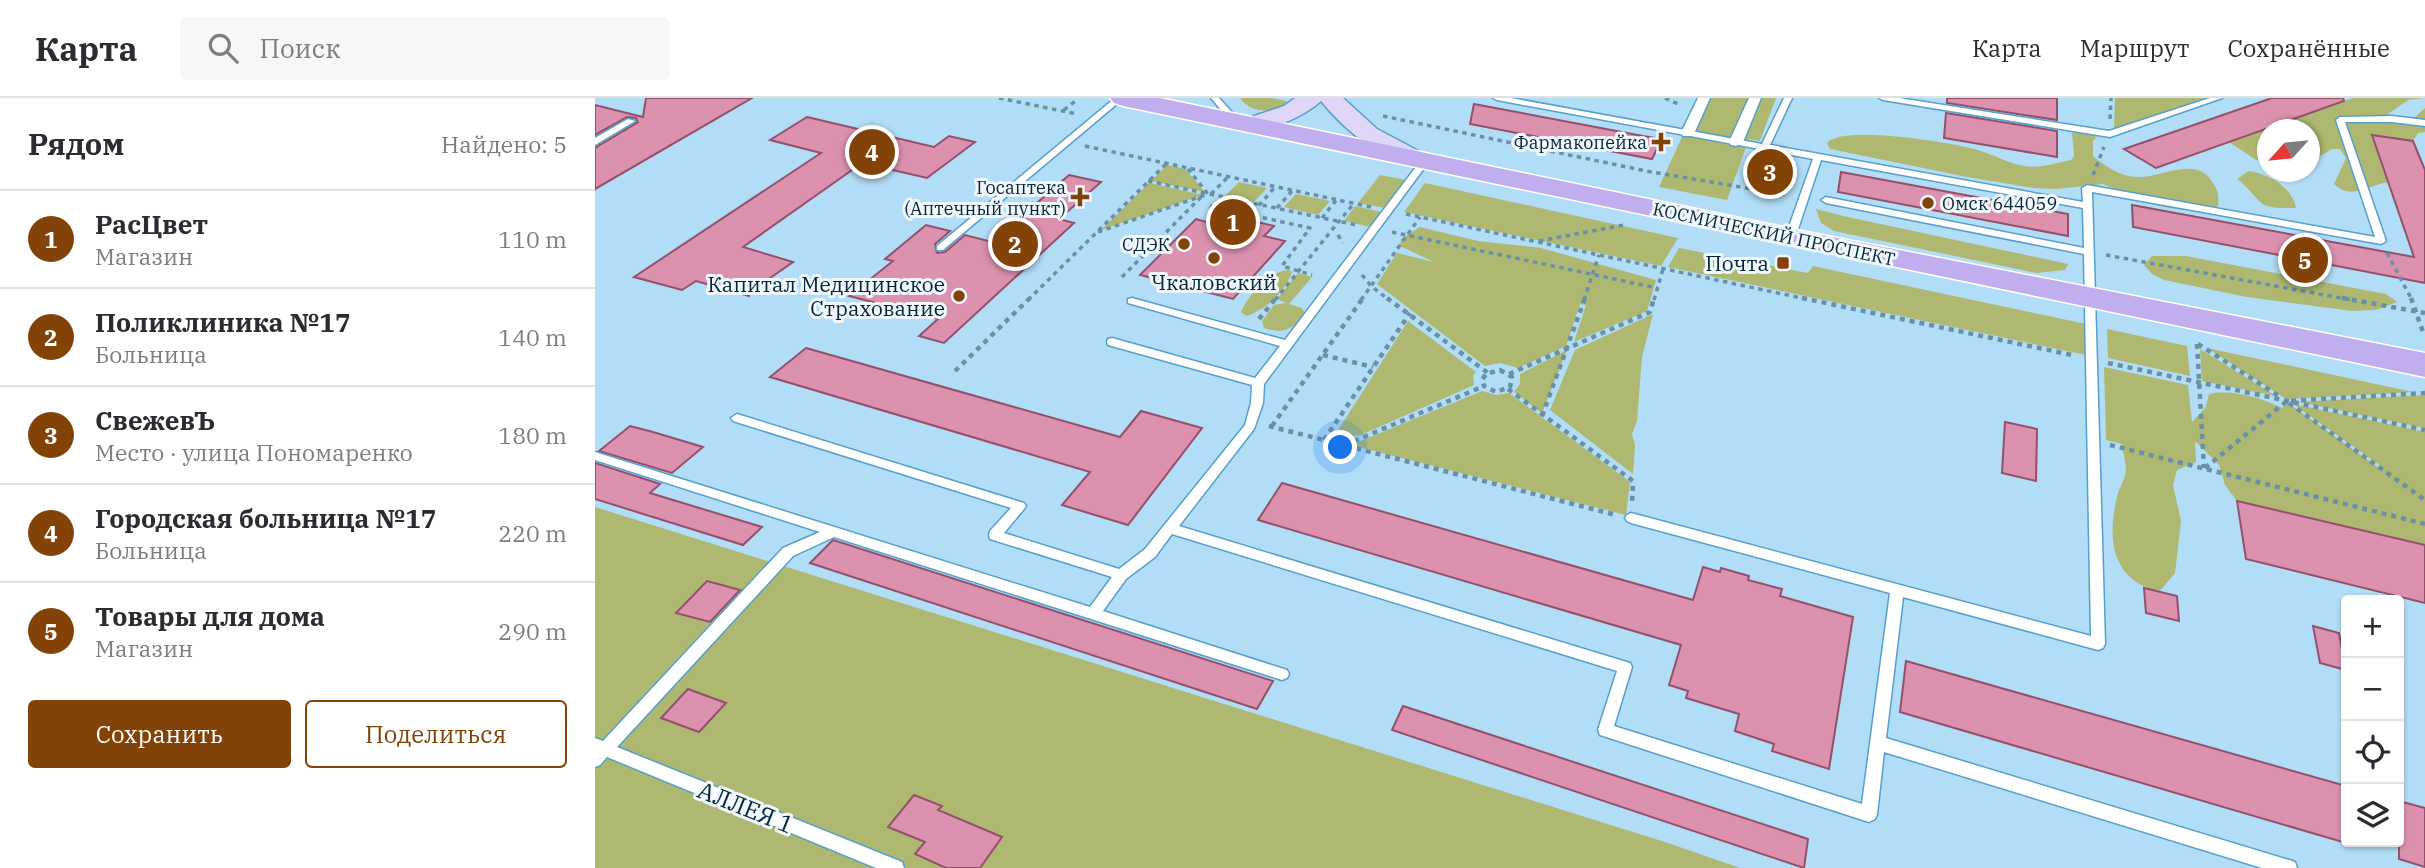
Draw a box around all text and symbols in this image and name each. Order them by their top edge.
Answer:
search box [180,17,670,80]
text: Карта [35,27,138,70]
icon: search [204,29,242,67]
text: Поиск [260,31,340,65]
text: Карта [1972,32,2042,64]
text: Маршрут [2080,32,2189,64]
text: Сохранённые [2227,32,2390,64]
north arrow [2257,119,2320,182]
text: Рядом [28,124,124,163]
pin: 4 [849,126,895,178]
text: Найдено: 5 [441,129,567,159]
place label: Фармакопейка [1514,131,1647,154]
marker: Фармакопейка [1653,134,1669,150]
pin: 3 [1747,146,1793,198]
place label: Госаптека (Аптечный пункт) [904,176,1066,220]
marker: Госаптека (Аптечный пункт) [1072,189,1088,205]
place label: Омск 644059 [1942,192,2057,215]
marker: Омск 644059 [1920,195,1936,211]
pin: 1 [1210,196,1256,248]
street label: КОСМИЧЕСКИЙ ПРОСПЕКТ [1651,197,1898,271]
text: РасЦвет [95,207,208,241]
pin: 2 [992,218,1038,270]
text: 1 [44,224,58,254]
text: 110 m [498,224,567,254]
place label: СДЭК [1122,233,1171,256]
pin: 5 [2282,234,2328,286]
marker: СДЭК [1176,236,1192,252]
text: Магазин [95,241,193,271]
place label: Почта [1705,249,1769,277]
marker: Чкаловский [1206,250,1222,266]
marker: Почта [1775,255,1791,271]
place label: Чкаловский [1151,268,1277,296]
place label: Капитал Медицинское Страхование [708,270,945,322]
marker: Капитал Медицинское Страхование [951,288,967,304]
text: Поликлиника №17 [95,305,351,339]
text: 2 [44,322,58,352]
text: 140 m [498,322,567,352]
text: Больница [95,339,207,369]
text: СвежевЪ [95,403,215,437]
text: 3 [44,420,58,450]
text: 180 m [498,420,567,450]
your location [1323,430,1357,464]
text: Место · улица Пономаренко [95,437,413,467]
text: Городская больница №17 [95,501,436,535]
text: 4 [44,518,58,548]
text: 220 m [498,518,567,548]
text: Больница [95,535,207,565]
map controls [2341,595,2404,847]
button: + [2341,595,2404,658]
text: Товары для дома [95,599,325,633]
text: 5 [44,616,58,646]
text: 290 m [498,616,567,646]
text: Магазин [95,633,193,663]
button: − [2341,658,2404,721]
button: Сохранить [28,700,291,768]
button: Поделиться [305,700,567,768]
button: locate [2341,721,2404,784]
street label: АЛЛЕЯ 1 [693,773,799,841]
button: layers [2341,784,2404,847]

